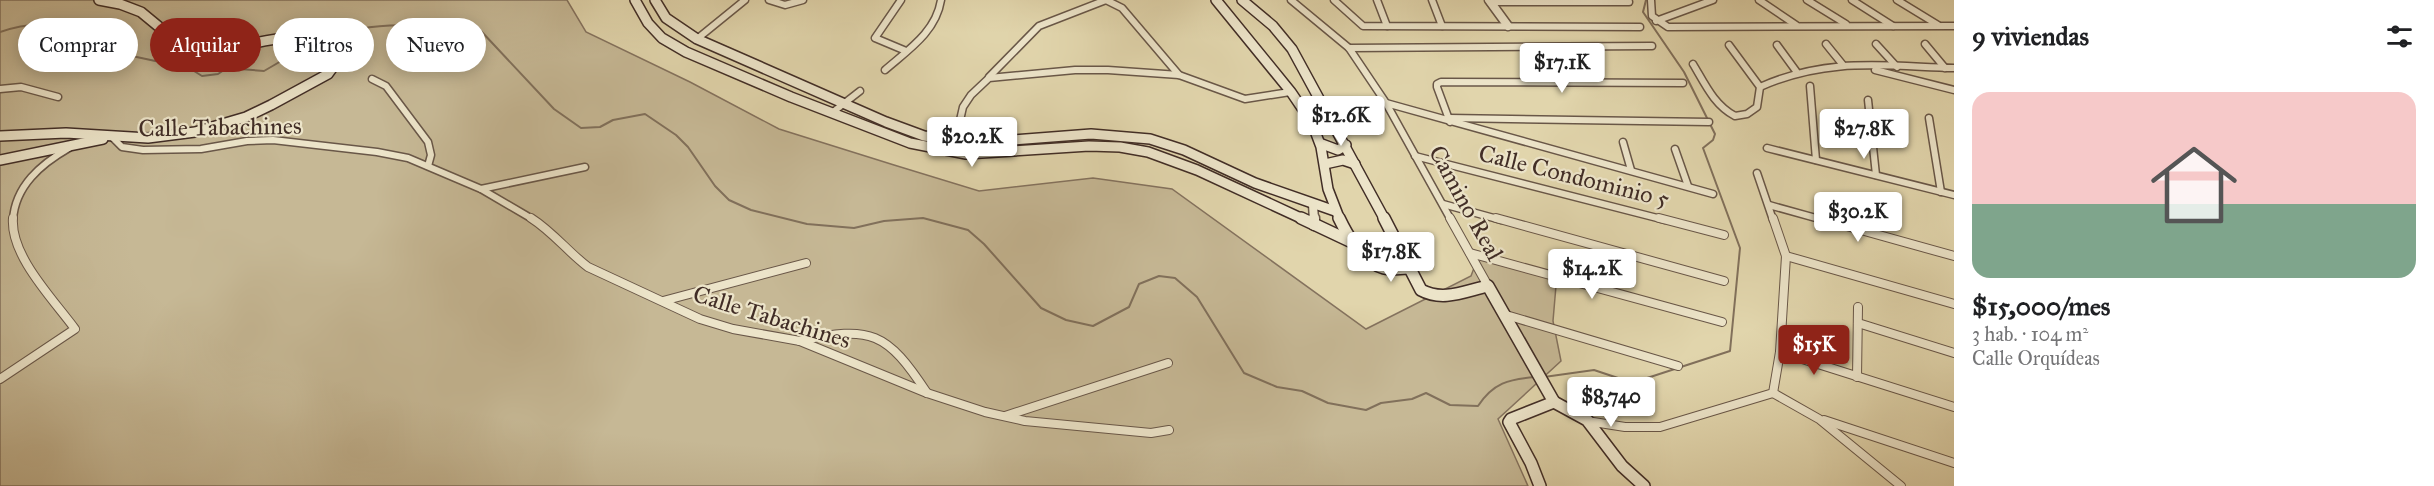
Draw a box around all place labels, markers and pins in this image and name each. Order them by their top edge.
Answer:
pin: $17.1K [1513,43,1611,94]
pin: $12.6K [1292,96,1390,147]
pin: $27.8K [1815,109,1913,160]
pin: $20.2K [923,117,1021,168]
pin: $30.2K [1809,192,1907,243]
pin: $17.8K [1342,232,1440,283]
pin: $14.2K [1543,249,1641,300]
pin: $15K [1778,325,1850,376]
pin: $8,740 [1562,377,1660,428]

